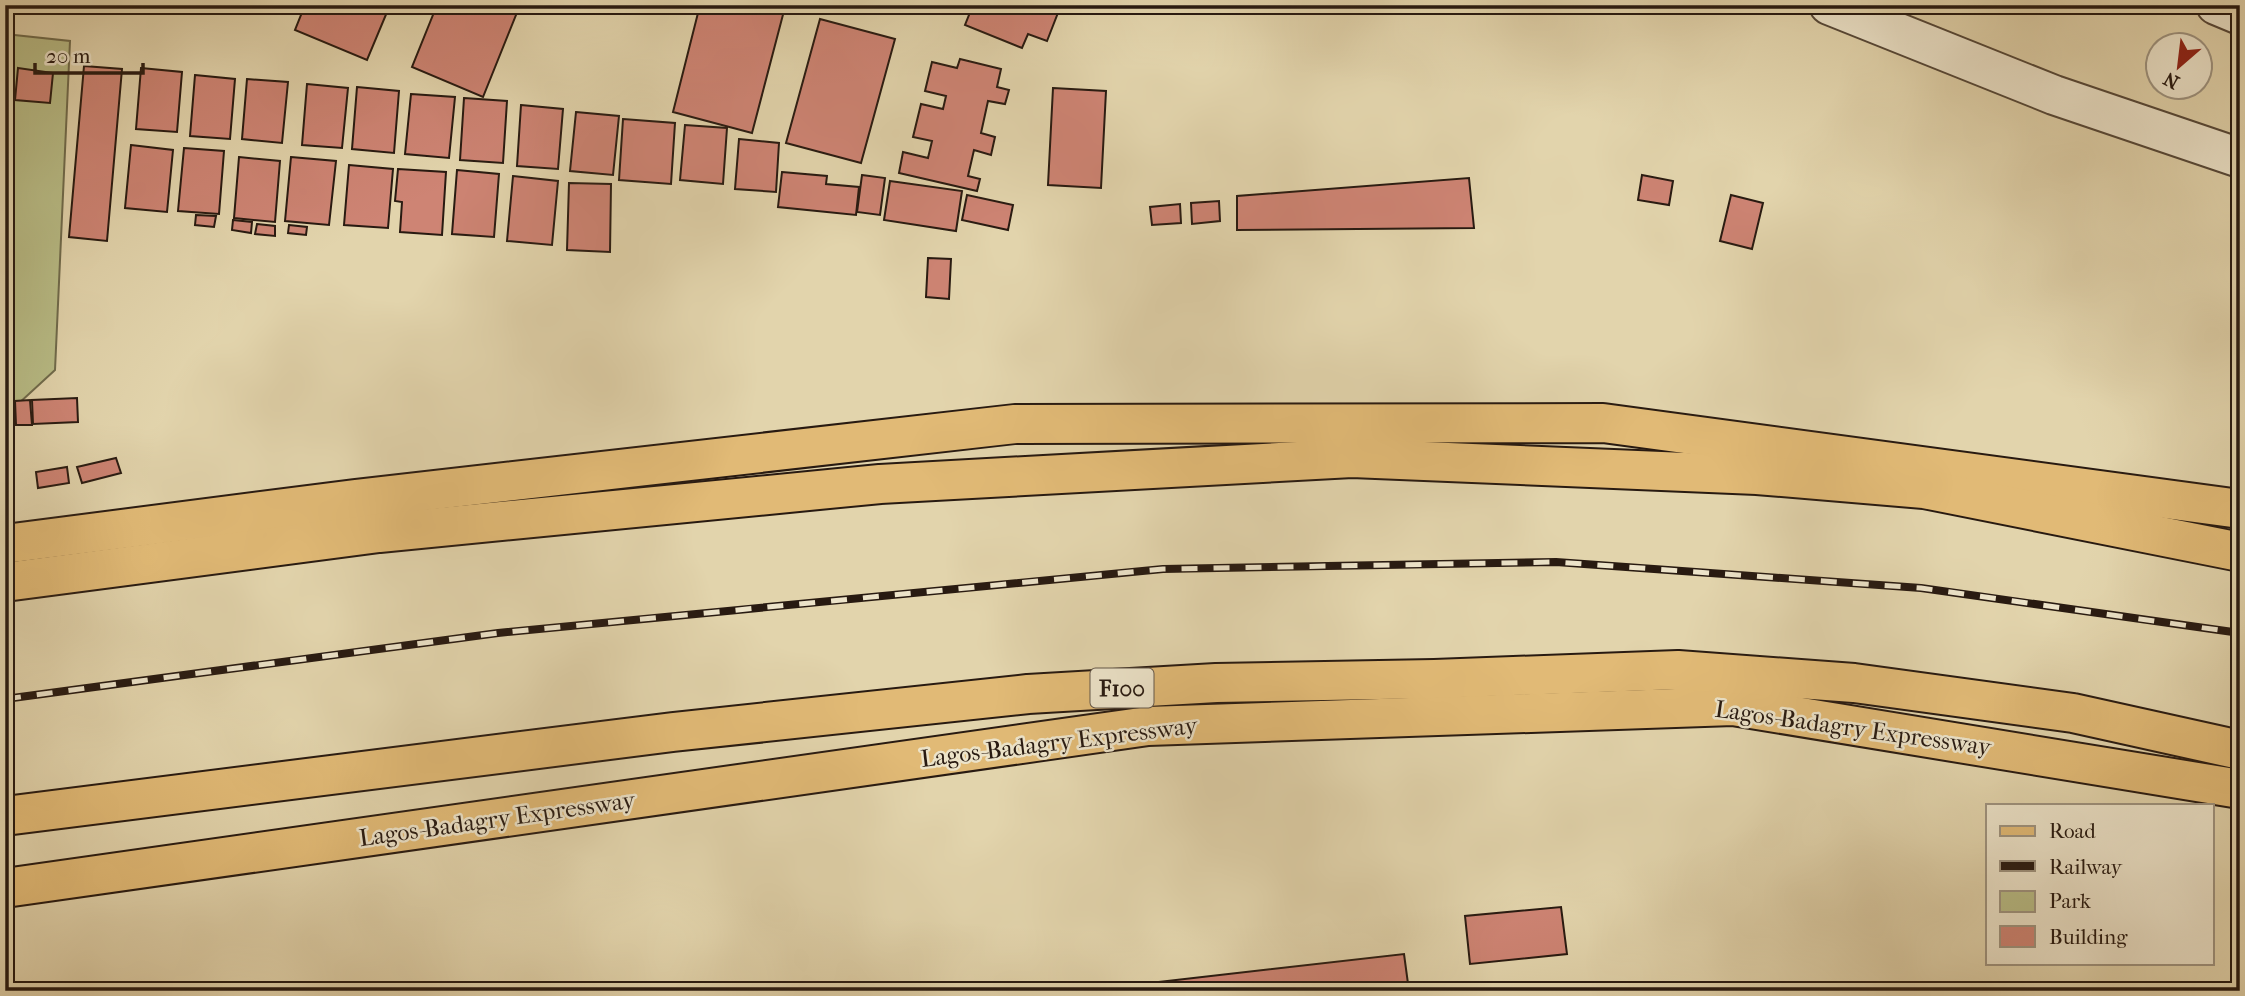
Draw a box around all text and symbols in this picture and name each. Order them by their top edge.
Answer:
scale bar [35,32,144,76]
north arrow [2144,32,2214,102]
text: 20 m [46,44,91,68]
text: N [2159,67,2183,93]
road number: F100 [1090,668,1154,708]
street label: Lagos-Badagry Expressway [1713,695,1994,761]
street label: Lagos-Badagry Expressway [919,711,1200,773]
street label: Lagos-Badagry Expressway [357,786,638,852]
legend [1986,804,2214,964]
text: Road [2049,819,2096,843]
text: Railway [2049,855,2123,879]
text: Park [2049,889,2091,913]
text: Building [2049,925,2128,949]

